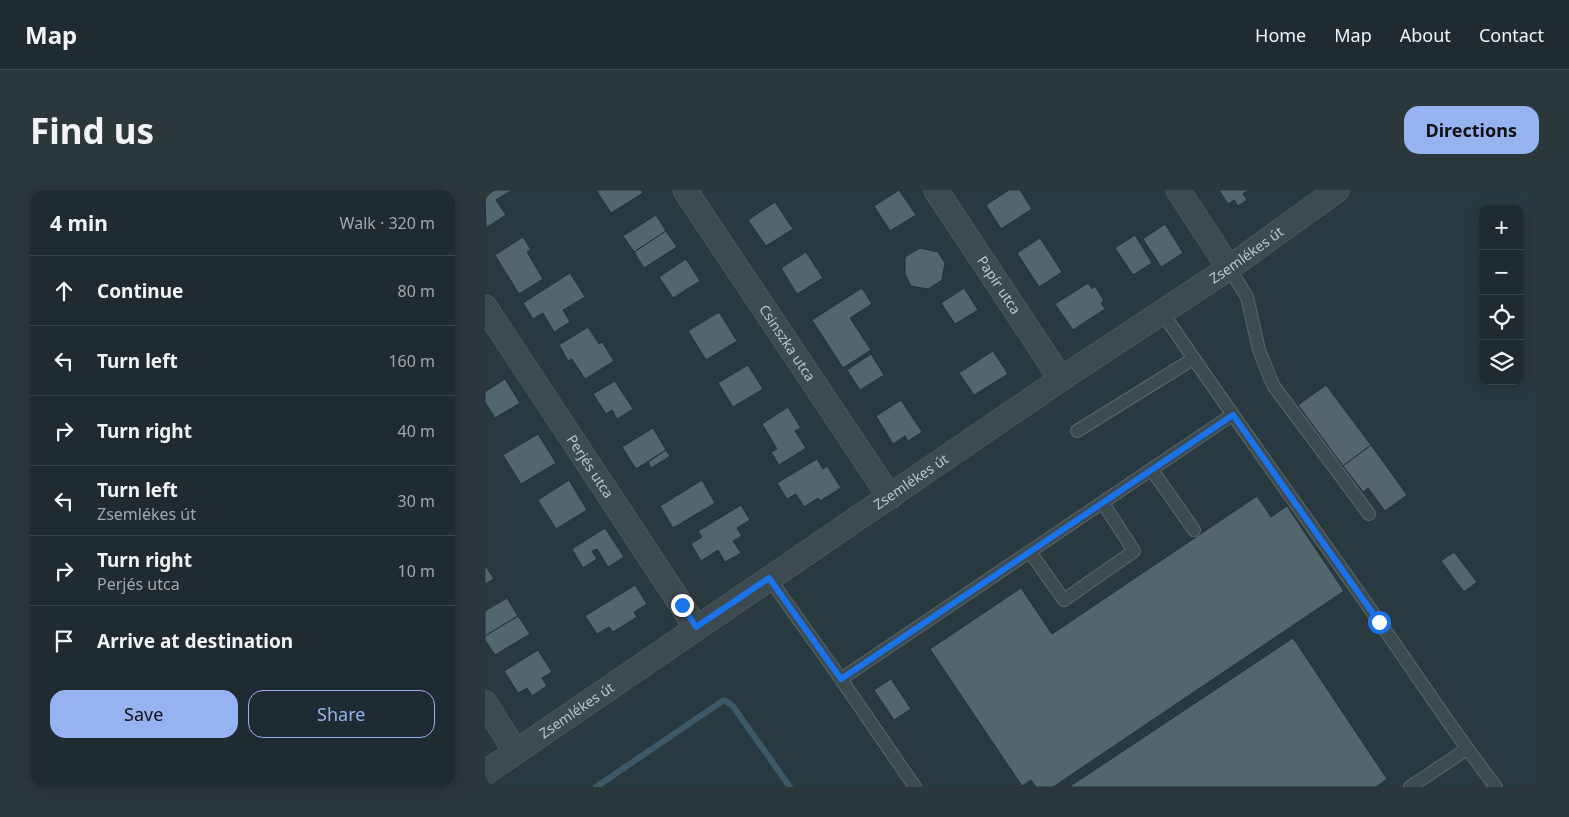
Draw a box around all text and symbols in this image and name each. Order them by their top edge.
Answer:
text: Map [25,18,77,51]
text: Home [1255,23,1306,47]
text: Map [1334,23,1372,47]
text: About [1400,23,1451,47]
text: Contact [1479,23,1544,47]
button: Directions [1404,106,1539,154]
text: Find us [30,107,154,154]
map controls [1479,205,1524,385]
button: + [1479,205,1524,250]
text: 4 min [50,209,108,237]
text: Walk · 320 m [340,212,435,234]
street label: Zsemlékes út [1205,222,1287,287]
button: − [1479,250,1524,295]
street label: Papír utca [973,252,1026,318]
icon: ahead [50,277,78,305]
text: Continue [97,278,183,304]
text: 80 m [398,280,435,302]
button: locate [1479,295,1524,340]
street label: Csinszka utca [755,301,820,385]
button: layers [1479,340,1524,385]
icon: left [50,347,78,375]
text: Turn left [97,348,178,374]
text: 160 m [388,350,435,372]
icon: right [50,417,78,445]
text: Turn right [97,418,192,444]
text: 40 m [398,420,435,442]
street label: Perjés utca [563,431,618,502]
street label: Zsemlékes út [869,449,952,514]
text: Turn left [97,477,178,503]
icon: left [50,487,78,515]
text: 30 m [398,490,435,512]
text: Zsemlékes út [97,503,196,525]
text: Turn right [97,547,192,573]
icon: right [50,557,78,585]
text: 10 m [398,560,435,582]
text: Perjés utca [97,573,180,595]
route end [671,594,694,617]
route start [1368,611,1391,634]
icon: arrive [50,627,78,655]
text: Arrive at destination [97,628,293,654]
street label: Zsemlékes út [535,678,617,742]
button: Save [50,690,238,738]
button: Share [248,690,435,738]

